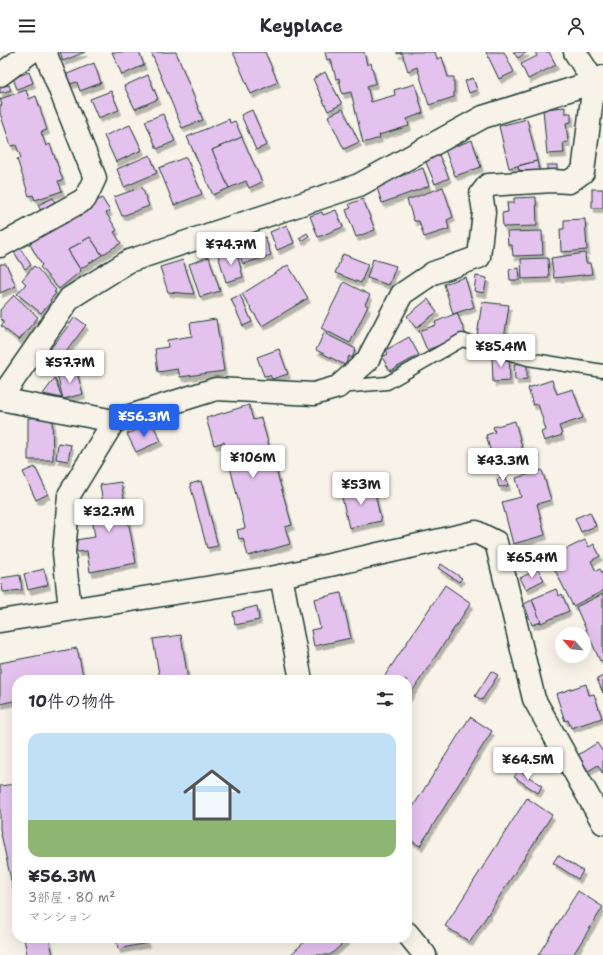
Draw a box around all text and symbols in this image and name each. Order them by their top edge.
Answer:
text: Keyplace [260,14,343,38]
icon: menu [16,15,38,37]
icon: person [565,15,587,37]
pin: ¥74.7M [198,232,264,266]
text: ¥74.7M [205,236,257,253]
pin: ¥85.4M [468,334,534,368]
text: ¥85.4M [475,338,527,355]
pin: ¥57.7M [37,350,103,384]
text: ¥57.7M [45,354,95,371]
pin: ¥56.3M [111,404,177,438]
text: ¥56.3M [118,408,170,425]
pin: ¥106M [225,445,281,479]
pin: ¥43.3M [470,448,536,482]
text: ¥106M [230,449,276,466]
text: ¥43.3M [477,452,529,469]
pin: ¥53M [337,472,385,506]
text: ¥53M [341,476,381,493]
pin: ¥32.7M [76,499,142,533]
text: ¥32.7M [83,503,135,520]
pin: ¥65.4M [499,545,565,579]
text: ¥65.4M [506,549,558,566]
north arrow [555,627,591,663]
map controls [555,627,591,663]
icon: filters [374,688,396,710]
text: 10件の物件 [28,690,115,712]
pin: ¥64.5M [495,747,561,781]
text: ¥64.5M [502,751,554,768]
icon: home [176,759,248,831]
text: ¥56.3M [28,865,96,887]
text: 3部屋 · 80 m² [28,889,115,906]
text: マンション [28,908,92,925]

